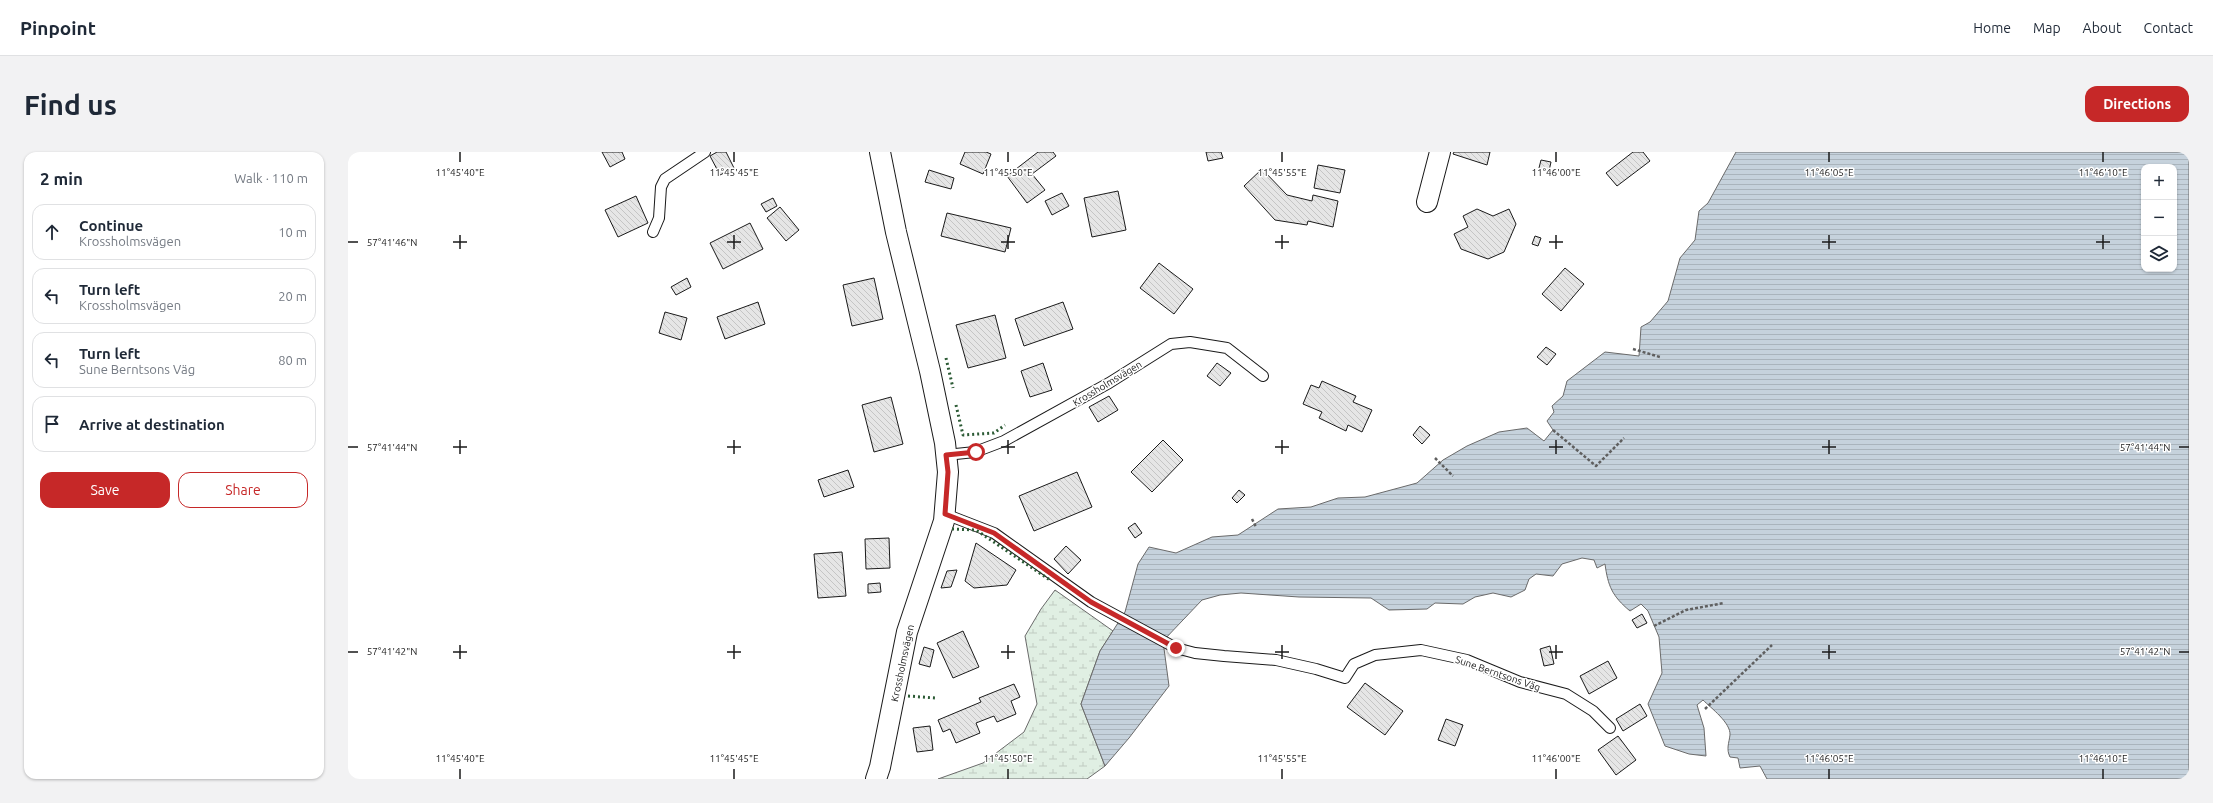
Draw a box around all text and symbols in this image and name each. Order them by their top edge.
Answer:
text: Pinpoint [20,17,96,39]
text: Home [1973,20,2011,36]
text: Map [2033,20,2061,36]
text: About [2083,20,2122,36]
text: Contact [2144,20,2193,36]
button: Directions [2085,86,2189,122]
text: Find us [24,89,117,120]
map controls [2141,164,2177,272]
button: + [2141,164,2177,200]
text: 11°45'40"E [435,167,485,178]
text: 11°45'45"E [709,167,759,178]
text: 11°45'50"E [983,167,1033,178]
text: 11°45'55"E [1257,167,1307,178]
text: 11°46'00"E [1531,167,1581,178]
text: 11°46'05"E [1804,167,1854,178]
text: 11°46'10"E [2078,167,2128,178]
text: 2 min [40,169,83,188]
text: Walk · 110 m [234,171,308,185]
button: − [2141,200,2177,236]
text: Continue [79,217,143,234]
icon: ahead [41,221,63,243]
text: 10 m [278,225,307,239]
text: Krossholmsvägen [79,234,181,248]
button: layers [2141,236,2177,272]
text: 57°41'46"N [367,237,417,248]
text: Turn left [79,281,140,298]
icon: left [41,285,63,307]
text: 20 m [278,289,307,303]
text: Krossholmsvägen [79,298,181,312]
text: Turn left [79,345,140,362]
icon: left [41,349,63,371]
text: 80 m [278,353,307,367]
street label: Krossholmsvägen [1071,358,1144,408]
text: Sune Berntsons Väg [79,362,195,376]
icon: arrive [41,413,63,435]
text: Arrive at destination [79,416,225,433]
text: 57°41'44"N [367,442,417,453]
text: 57°41'44"N [2120,442,2170,453]
route start [967,443,985,461]
button: Save [40,472,170,508]
button: Share [178,472,308,508]
street label: Krossholmsvägen [889,624,916,703]
route end [1167,639,1185,657]
text: 57°41'42"N [367,646,417,657]
text: 57°41'42"N [2120,646,2170,657]
street label: Sune Berntsons Väg [1454,654,1542,693]
text: 11°45'40"E [435,753,485,764]
text: 11°45'45"E [709,753,759,764]
text: 11°45'50"E [983,753,1033,764]
text: 11°45'55"E [1257,753,1307,764]
text: 11°46'00"E [1531,753,1581,764]
text: 11°46'05"E [1804,753,1854,764]
text: 11°46'10"E [2078,753,2128,764]

